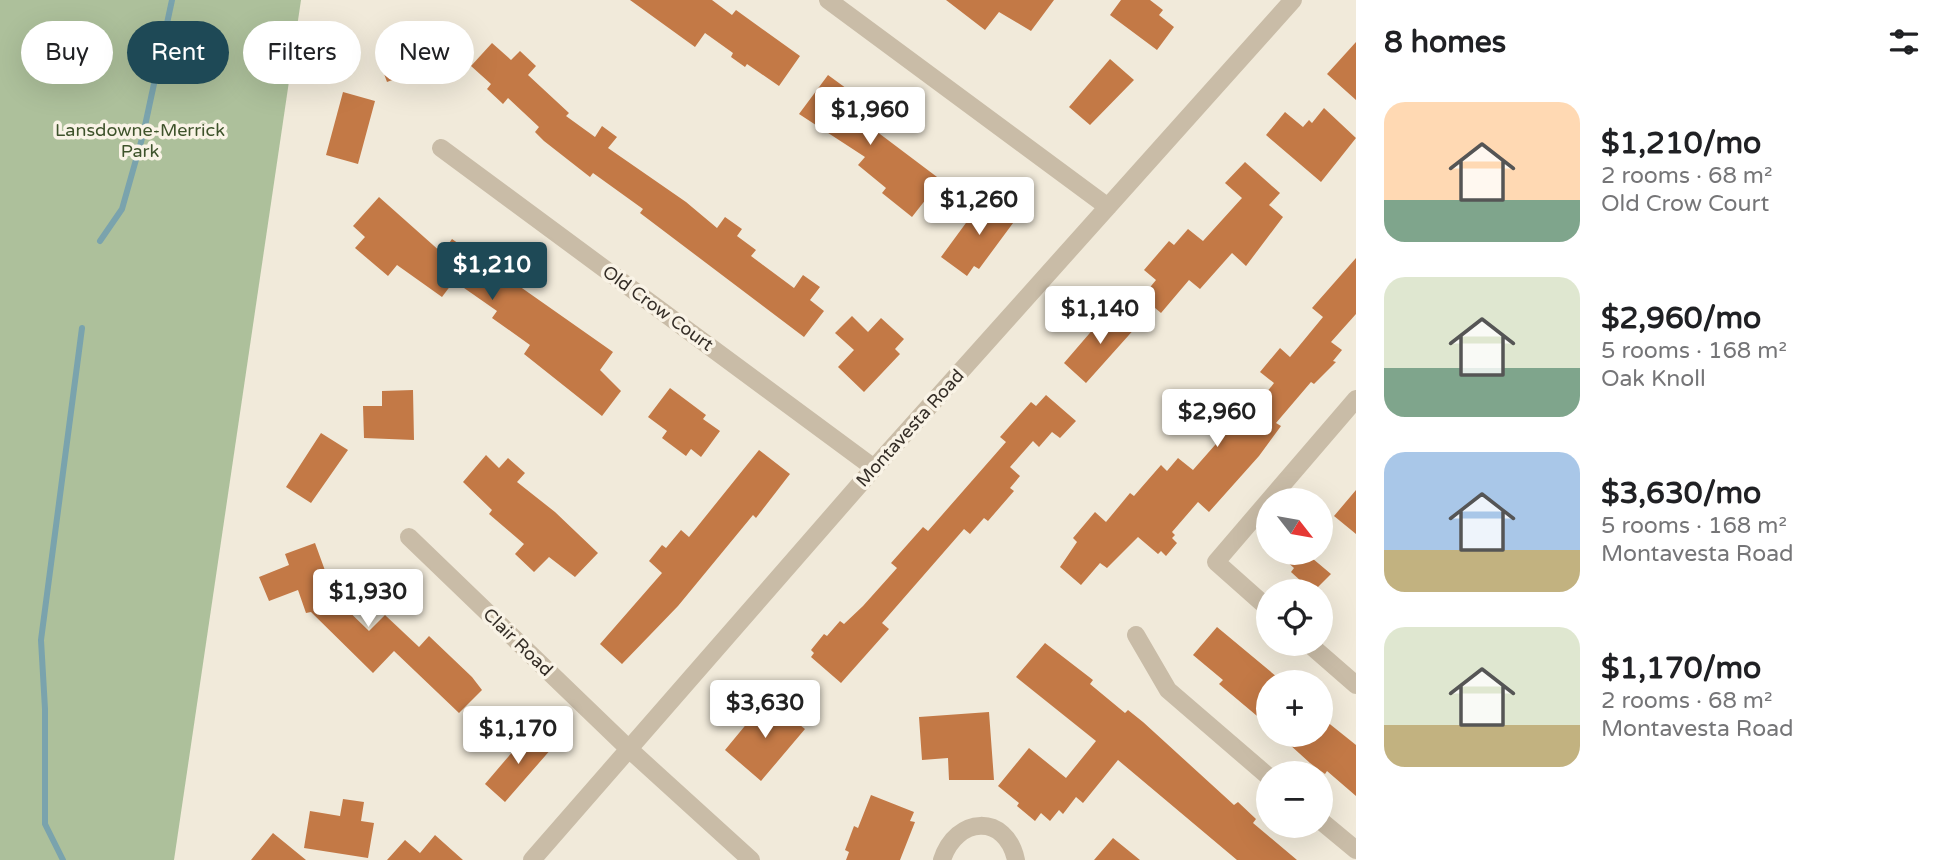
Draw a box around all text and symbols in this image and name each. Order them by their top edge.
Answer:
chip: Buy [21,21,113,84]
chip: Rent [127,21,229,84]
chip: Filters [243,21,361,84]
chip: New [375,21,474,84]
icon: filters [1885,23,1923,61]
text: 8 homes [1384,24,1506,61]
pin: $1,960 [813,88,927,147]
text: $1,960 [831,96,909,124]
park label: Lansdowne-Merrick Park [55,119,225,162]
text: $1,210/mo [1601,125,1761,162]
icon: home [1440,130,1524,214]
text: 2 rooms · 68 m² [1601,162,1772,190]
pin: $1,260 [922,177,1036,237]
text: $1,260 [940,186,1018,214]
text: Old Crow Court [1601,190,1769,218]
pin: $1,210 [435,243,549,302]
text: $1,210 [453,251,531,279]
street label: Old Crow Court [598,260,718,356]
pin: $1,140 [1043,286,1157,346]
text: $1,140 [1061,295,1139,323]
text: $2,960/mo [1601,300,1761,337]
icon: home [1440,305,1524,389]
text: 5 rooms · 168 m² [1601,337,1787,365]
street label: Montavesta Road [851,365,969,491]
text: Oak Knoll [1601,365,1706,393]
pin: $2,960 [1160,390,1274,449]
text: $2,960 [1178,398,1256,426]
text: $3,630/mo [1601,475,1761,512]
icon: home [1440,480,1524,564]
north arrow [1256,488,1334,565]
map controls [1256,488,1333,838]
text: 5 rooms · 168 m² [1601,512,1787,540]
text: Montavesta Road [1601,540,1794,568]
pin: $1,930 [311,570,425,629]
text: $1,930 [329,578,407,606]
button: locate [1256,579,1333,656]
street label: Clair Road [479,603,557,681]
text: $1,170/mo [1601,650,1761,687]
icon: home [1440,655,1524,739]
button: + [1256,670,1333,747]
pin: $3,630 [708,680,822,740]
text: 2 rooms · 68 m² [1601,687,1772,715]
text: $3,630 [726,689,804,717]
pin: $1,170 [461,706,575,766]
text: $1,170 [479,715,557,743]
text: Montavesta Road [1601,715,1794,743]
button: − [1256,761,1333,838]

